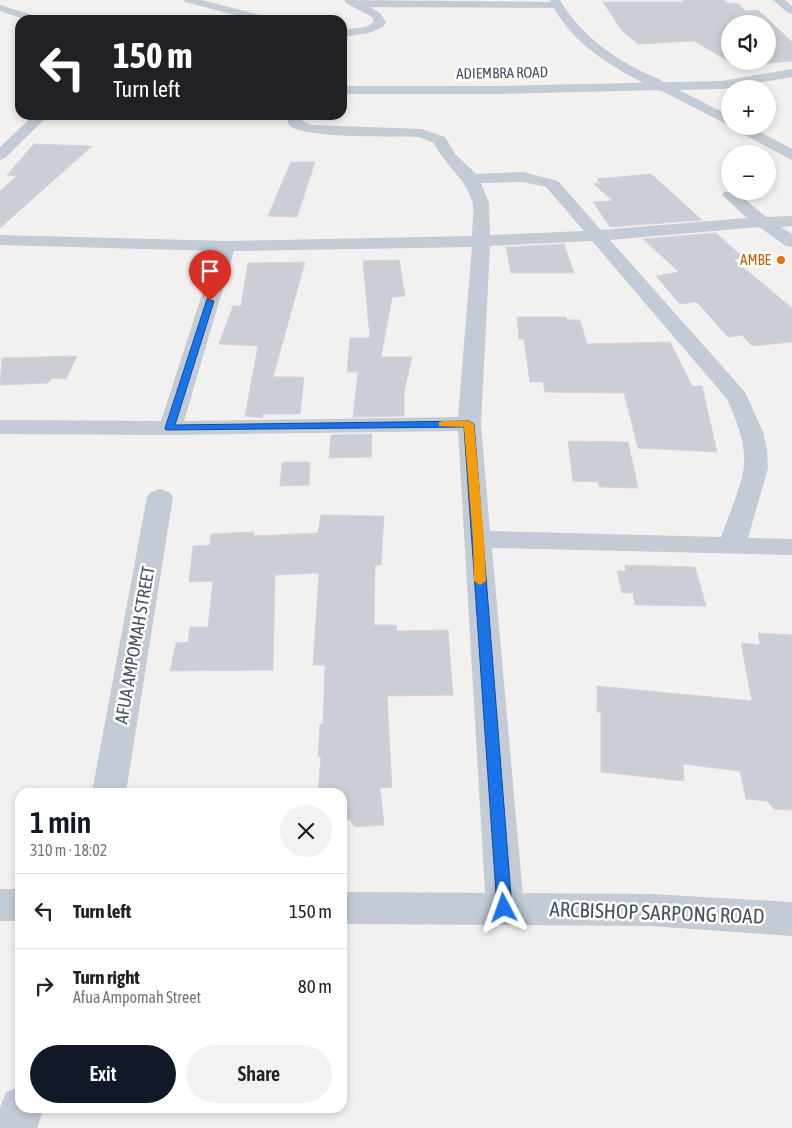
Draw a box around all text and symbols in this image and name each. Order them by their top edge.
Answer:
map controls [721,15,776,200]
button: sound [721,15,776,70]
icon: left [30,35,95,100]
text: 150 m [113,35,192,75]
street label: ADIEMBRA ROAD [456,63,548,82]
text: Turn left [113,76,180,102]
button: + [721,80,776,135]
button: − [721,145,776,200]
pin [189,250,231,301]
place label: AMBE [740,251,772,268]
marker: AMBE [775,254,787,266]
icon: arrive [196,257,224,285]
street label: AFUA AMPOMAH STREET [110,564,159,725]
text: 1 min [30,805,91,839]
button: close [280,805,332,857]
text: 310 m · 18:02 [30,841,107,859]
position arrow [477,881,529,933]
street label: ARCBISHOP SARPONG ROAD [549,896,765,928]
icon: left [30,897,58,925]
text: Turn left [73,900,131,922]
text: 150 m [289,900,332,922]
text: Turn right [73,966,140,988]
icon: right [30,972,58,1000]
text: 80 m [298,975,332,997]
text: Afua Ampomah Street [73,988,201,1006]
button: Exit [30,1045,176,1103]
button: Share [186,1045,332,1103]

